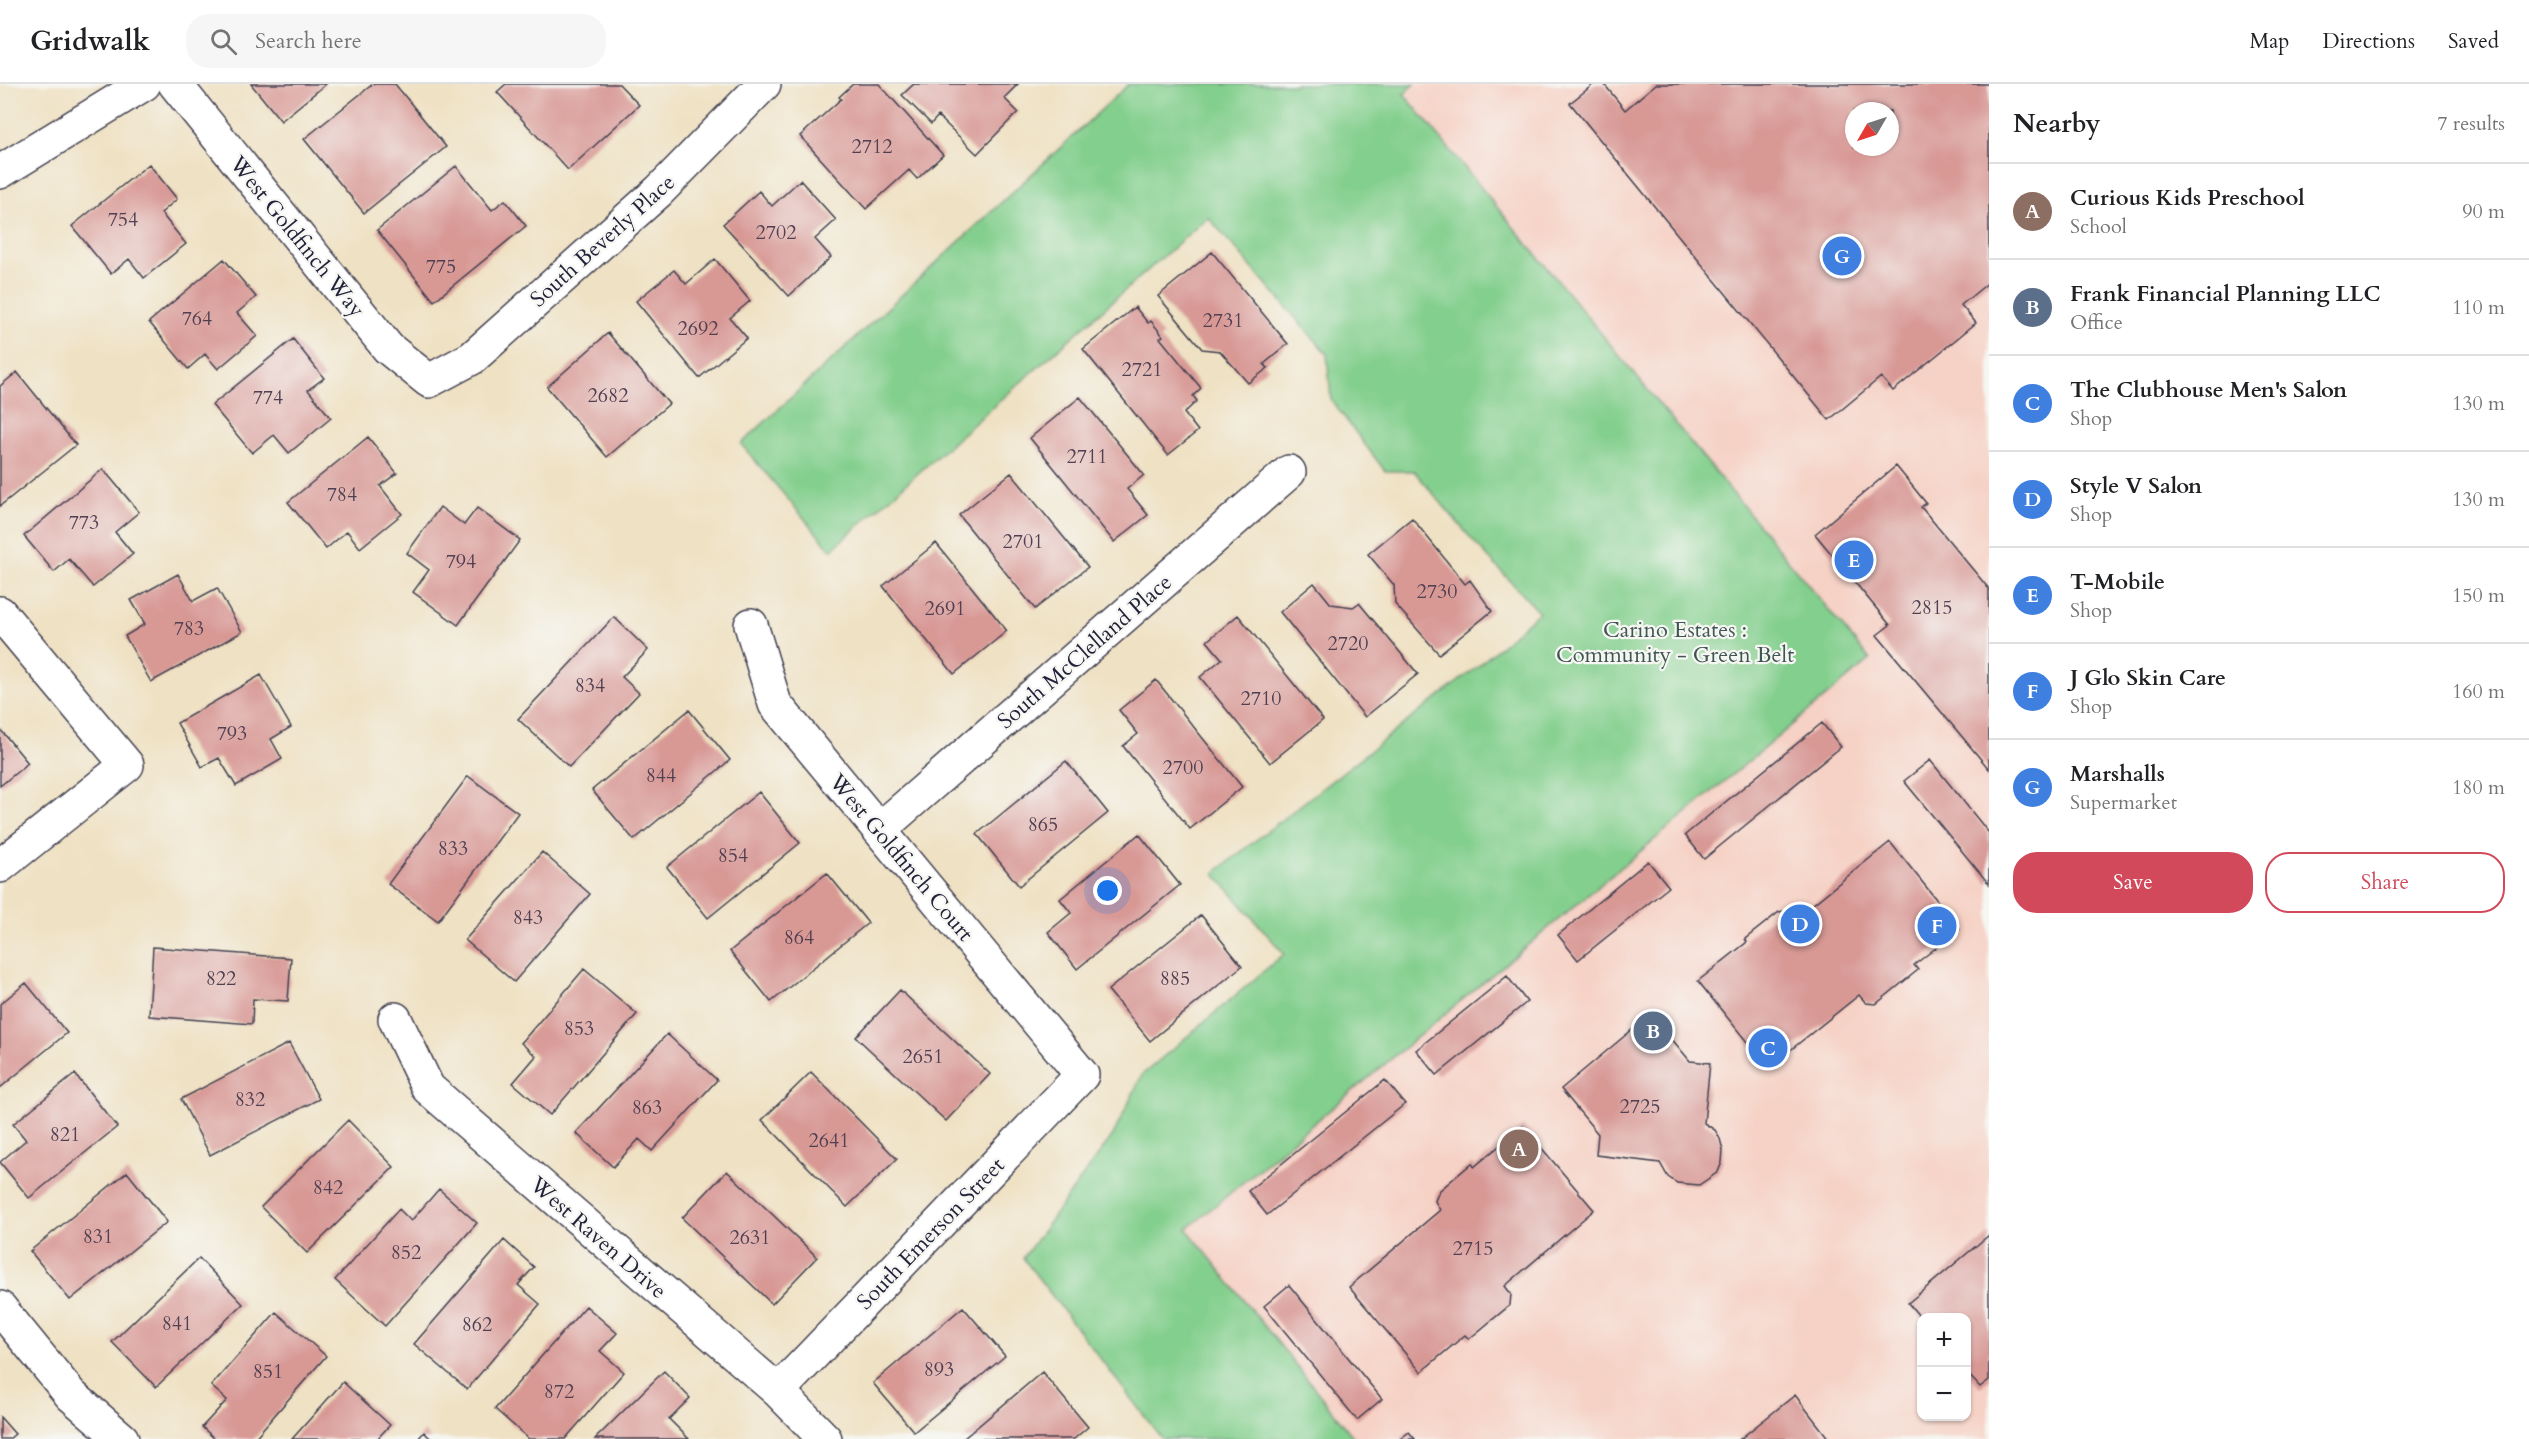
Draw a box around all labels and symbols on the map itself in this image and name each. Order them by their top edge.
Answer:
north arrow [1845,102,1899,156]
house number: 2712 [852,133,892,160]
street label: West Goldfinch Way [222,149,372,324]
street label: South Beverly Place [524,168,682,314]
house number: 754 [108,206,138,233]
house number: 2702 [756,219,796,246]
pin: G [1822,234,1862,279]
house number: 775 [426,253,456,280]
house number: 764 [182,305,212,332]
house number: 2731 [1203,307,1243,334]
house number: 2692 [678,315,718,342]
house number: 2721 [1122,356,1162,383]
house number: 2682 [588,382,628,409]
house number: 774 [253,384,283,411]
house number: 2711 [1067,443,1107,470]
house number: 784 [327,481,357,508]
house number: 773 [69,509,99,536]
house number: 2701 [1003,528,1043,555]
pin: E [1834,538,1874,582]
house number: 794 [446,548,476,575]
street label: South McClelland Place [991,568,1178,736]
house number: 2730 [1417,578,1457,605]
house number: 2815 [1912,594,1952,621]
house number: 2691 [925,595,965,622]
house number: 783 [174,615,204,642]
park label: Carino Estates : Community - Green Belt [1556,615,1794,670]
house number: 2720 [1328,630,1368,657]
house number: 834 [575,672,605,699]
house number: 2710 [1241,685,1281,712]
house number: 793 [217,720,247,747]
house number: 2700 [1163,754,1203,781]
house number: 844 [646,762,676,789]
street label: West Goldfinch Court [822,767,980,948]
house number: 865 [1028,811,1058,838]
house number: 833 [438,835,468,862]
house number: 854 [718,842,748,869]
your location [1093,876,1122,905]
pin: D [1780,902,1820,946]
house number: 843 [513,904,543,931]
pin: F [1918,904,1956,948]
house number: 864 [784,924,814,951]
house number: 822 [206,965,236,992]
house number: 885 [1160,965,1190,992]
pin: B [1634,1008,1672,1054]
house number: 853 [564,1015,594,1042]
pin: C [1748,1026,1788,1070]
house number: 2651 [903,1043,943,1070]
house number: 832 [235,1086,265,1113]
house number: 2725 [1620,1093,1660,1120]
house number: 863 [632,1094,662,1121]
house number: 821 [50,1121,80,1148]
pin: A [1500,1126,1538,1172]
house number: 2641 [809,1127,849,1154]
street label: South Emerson Street [850,1151,1011,1316]
street label: West Raven Drive [523,1169,673,1305]
house number: 842 [313,1174,343,1201]
house number: 831 [83,1223,113,1250]
house number: 2631 [730,1224,770,1251]
house number: 2715 [1453,1235,1493,1262]
house number: 852 [391,1239,421,1266]
house number: 841 [162,1310,192,1337]
house number: 862 [462,1311,492,1338]
house number: 893 [924,1356,954,1383]
house number: 851 [253,1358,283,1385]
house number: 872 [544,1378,574,1405]

